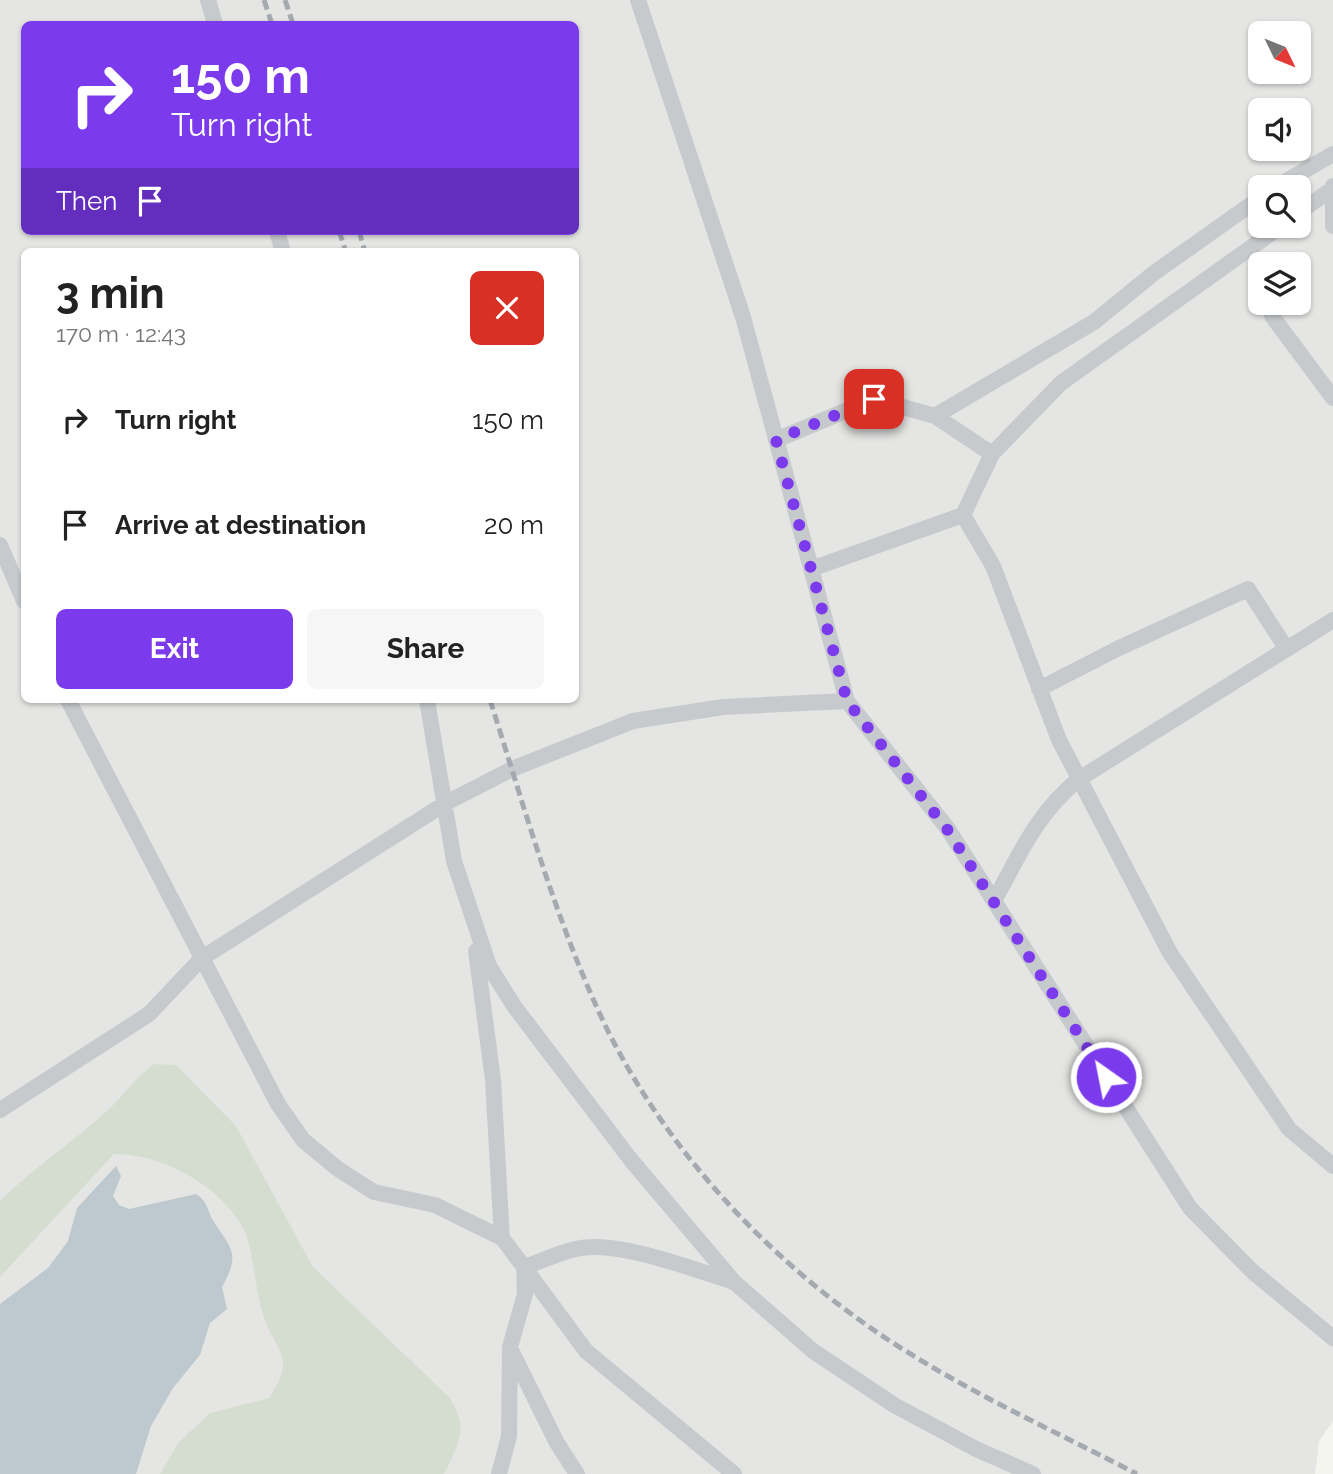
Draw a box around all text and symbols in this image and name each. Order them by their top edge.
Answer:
north arrow [1248,21,1311,84]
map controls [1248,21,1311,315]
text: 150 m [171,47,310,104]
icon: right [56,49,147,140]
button: sound [1248,98,1311,161]
text: Turn right [171,106,312,143]
button: search [1248,175,1311,238]
icon: arrive [131,182,169,220]
text: Then [56,186,117,216]
button: layers [1248,252,1311,315]
text: 3 min [56,269,165,318]
button: close [470,271,544,345]
text: 170 m · 12:43 [56,320,186,347]
pin [844,369,904,429]
icon: arrive [855,380,893,418]
icon: right [56,401,94,439]
text: Turn right [115,405,236,435]
text: 150 m [472,405,544,435]
icon: arrive [56,506,94,544]
text: Arrive at destination [115,510,366,540]
text: 20 m [484,510,544,540]
button: Exit [56,609,293,689]
button: Share [307,609,544,689]
position arrow [1069,1040,1143,1114]

